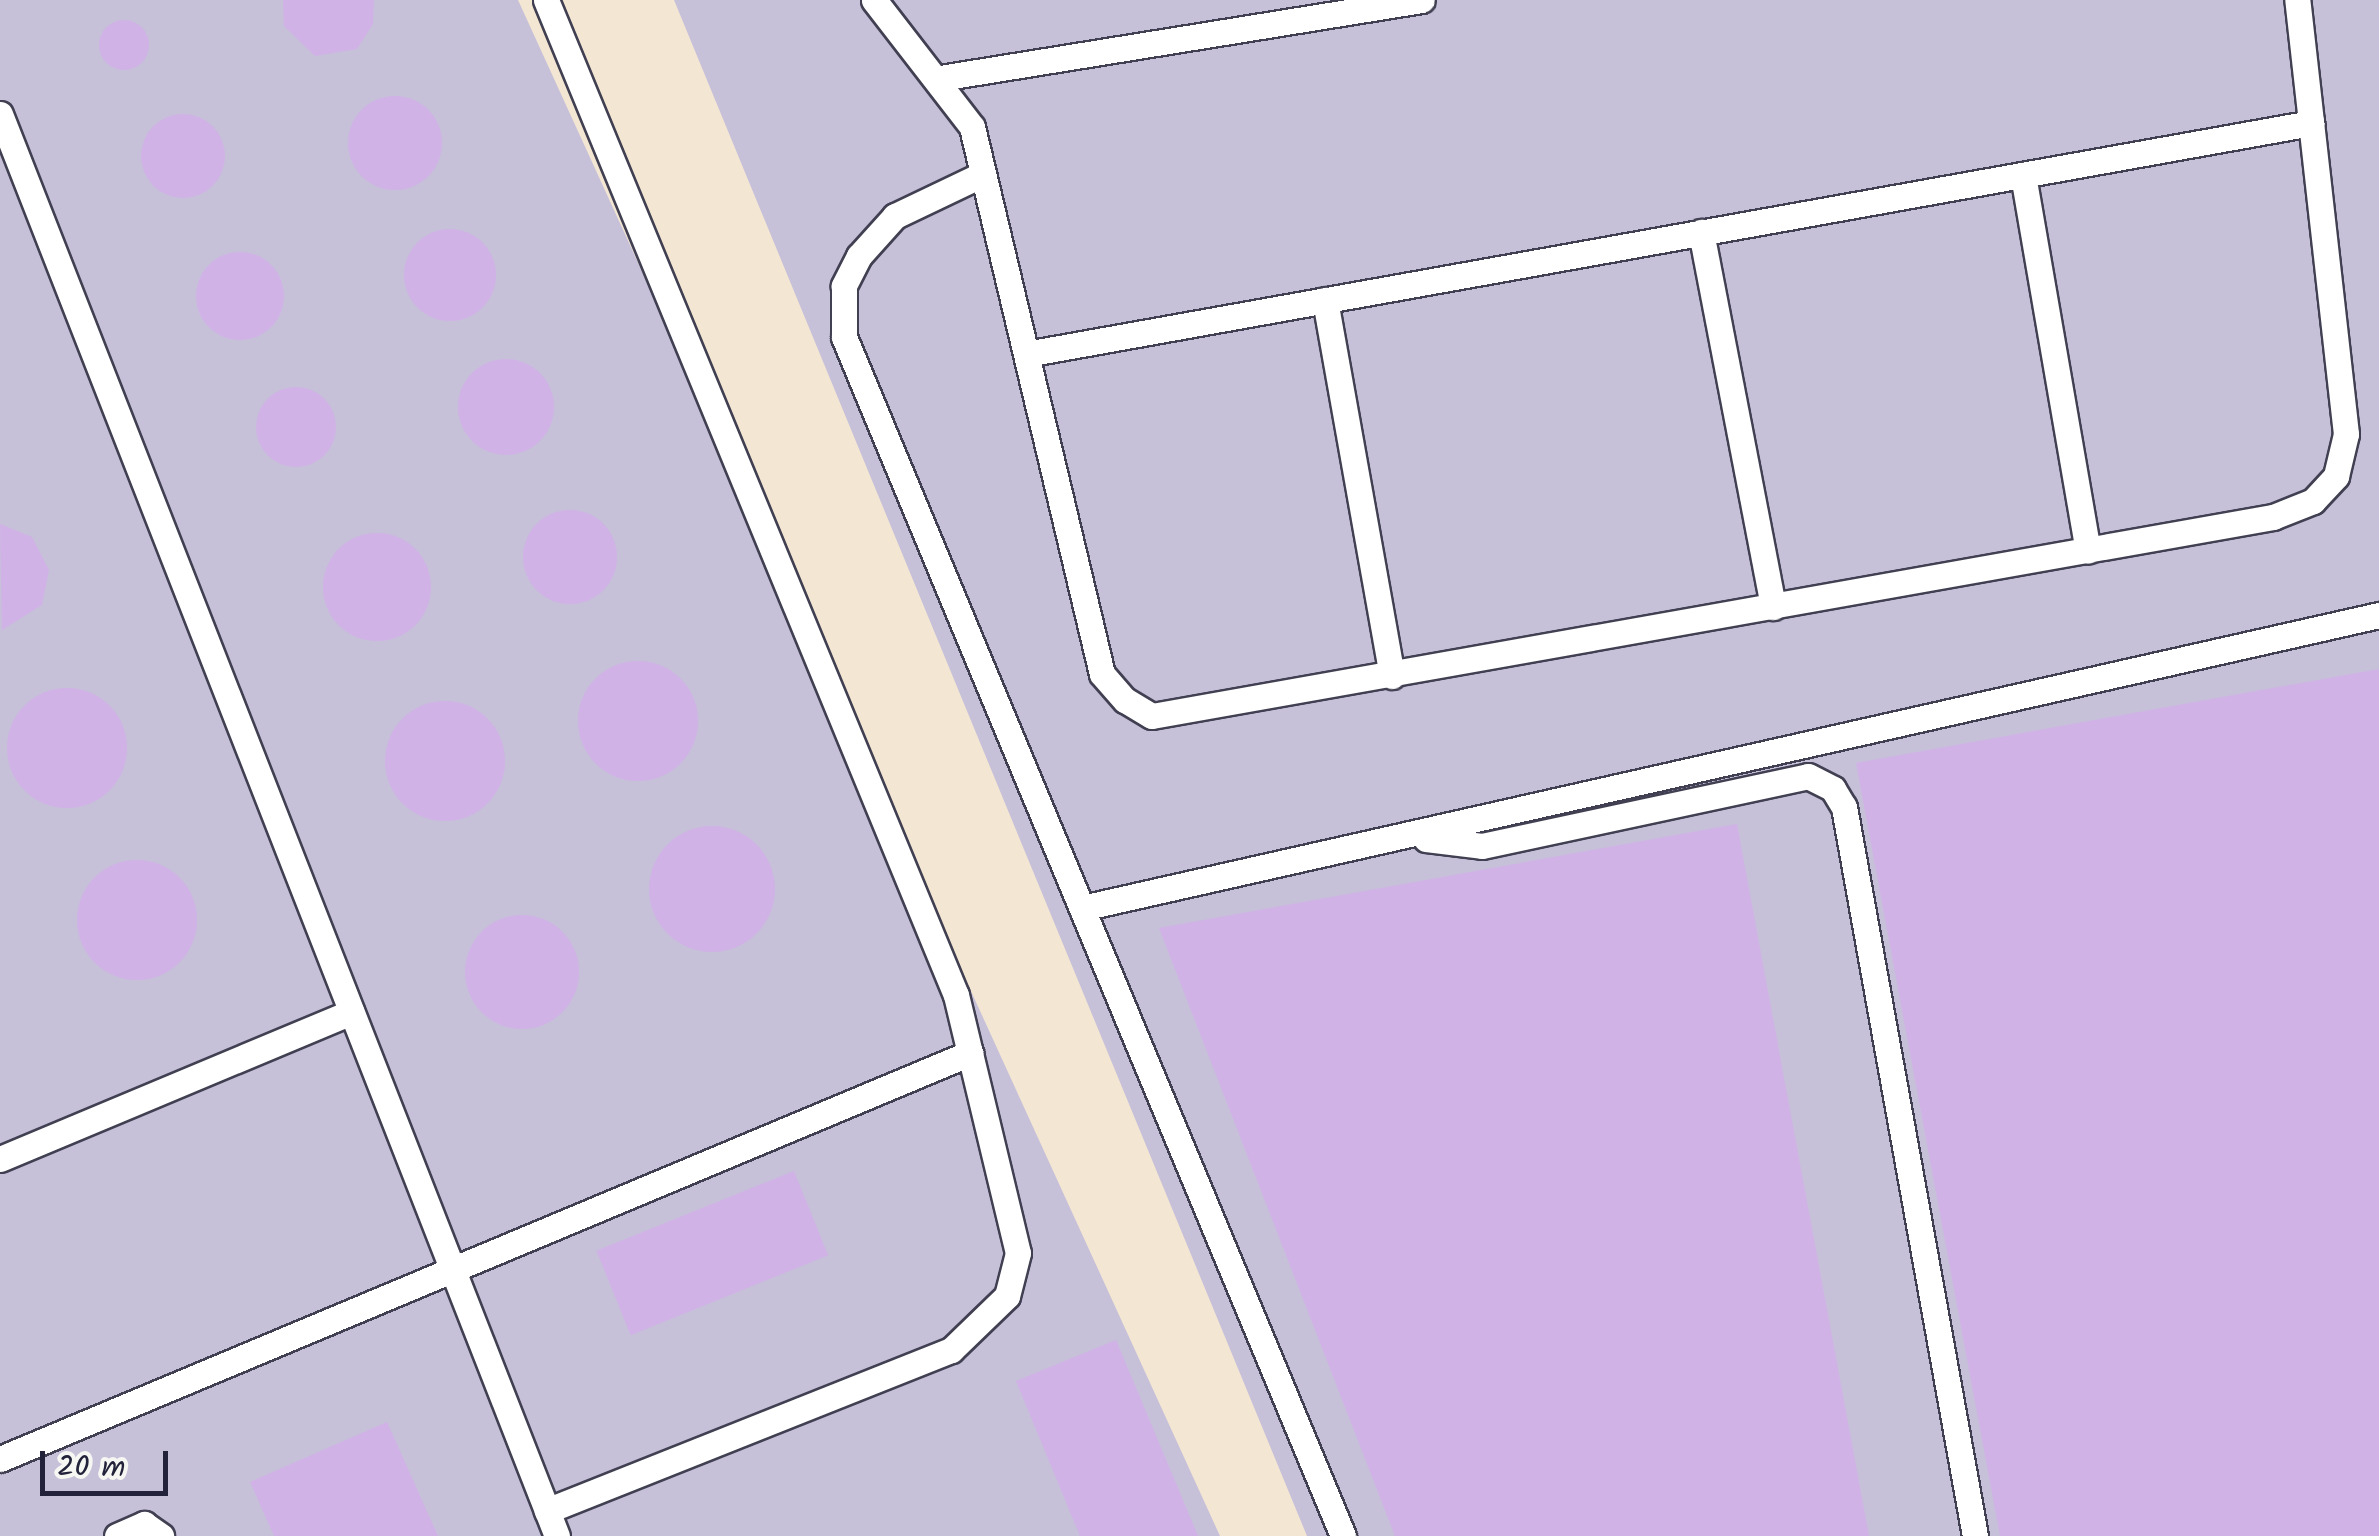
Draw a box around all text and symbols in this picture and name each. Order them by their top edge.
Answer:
scale bar [45,1431,172,1493]
text: 20 m [57,1444,125,1492]

